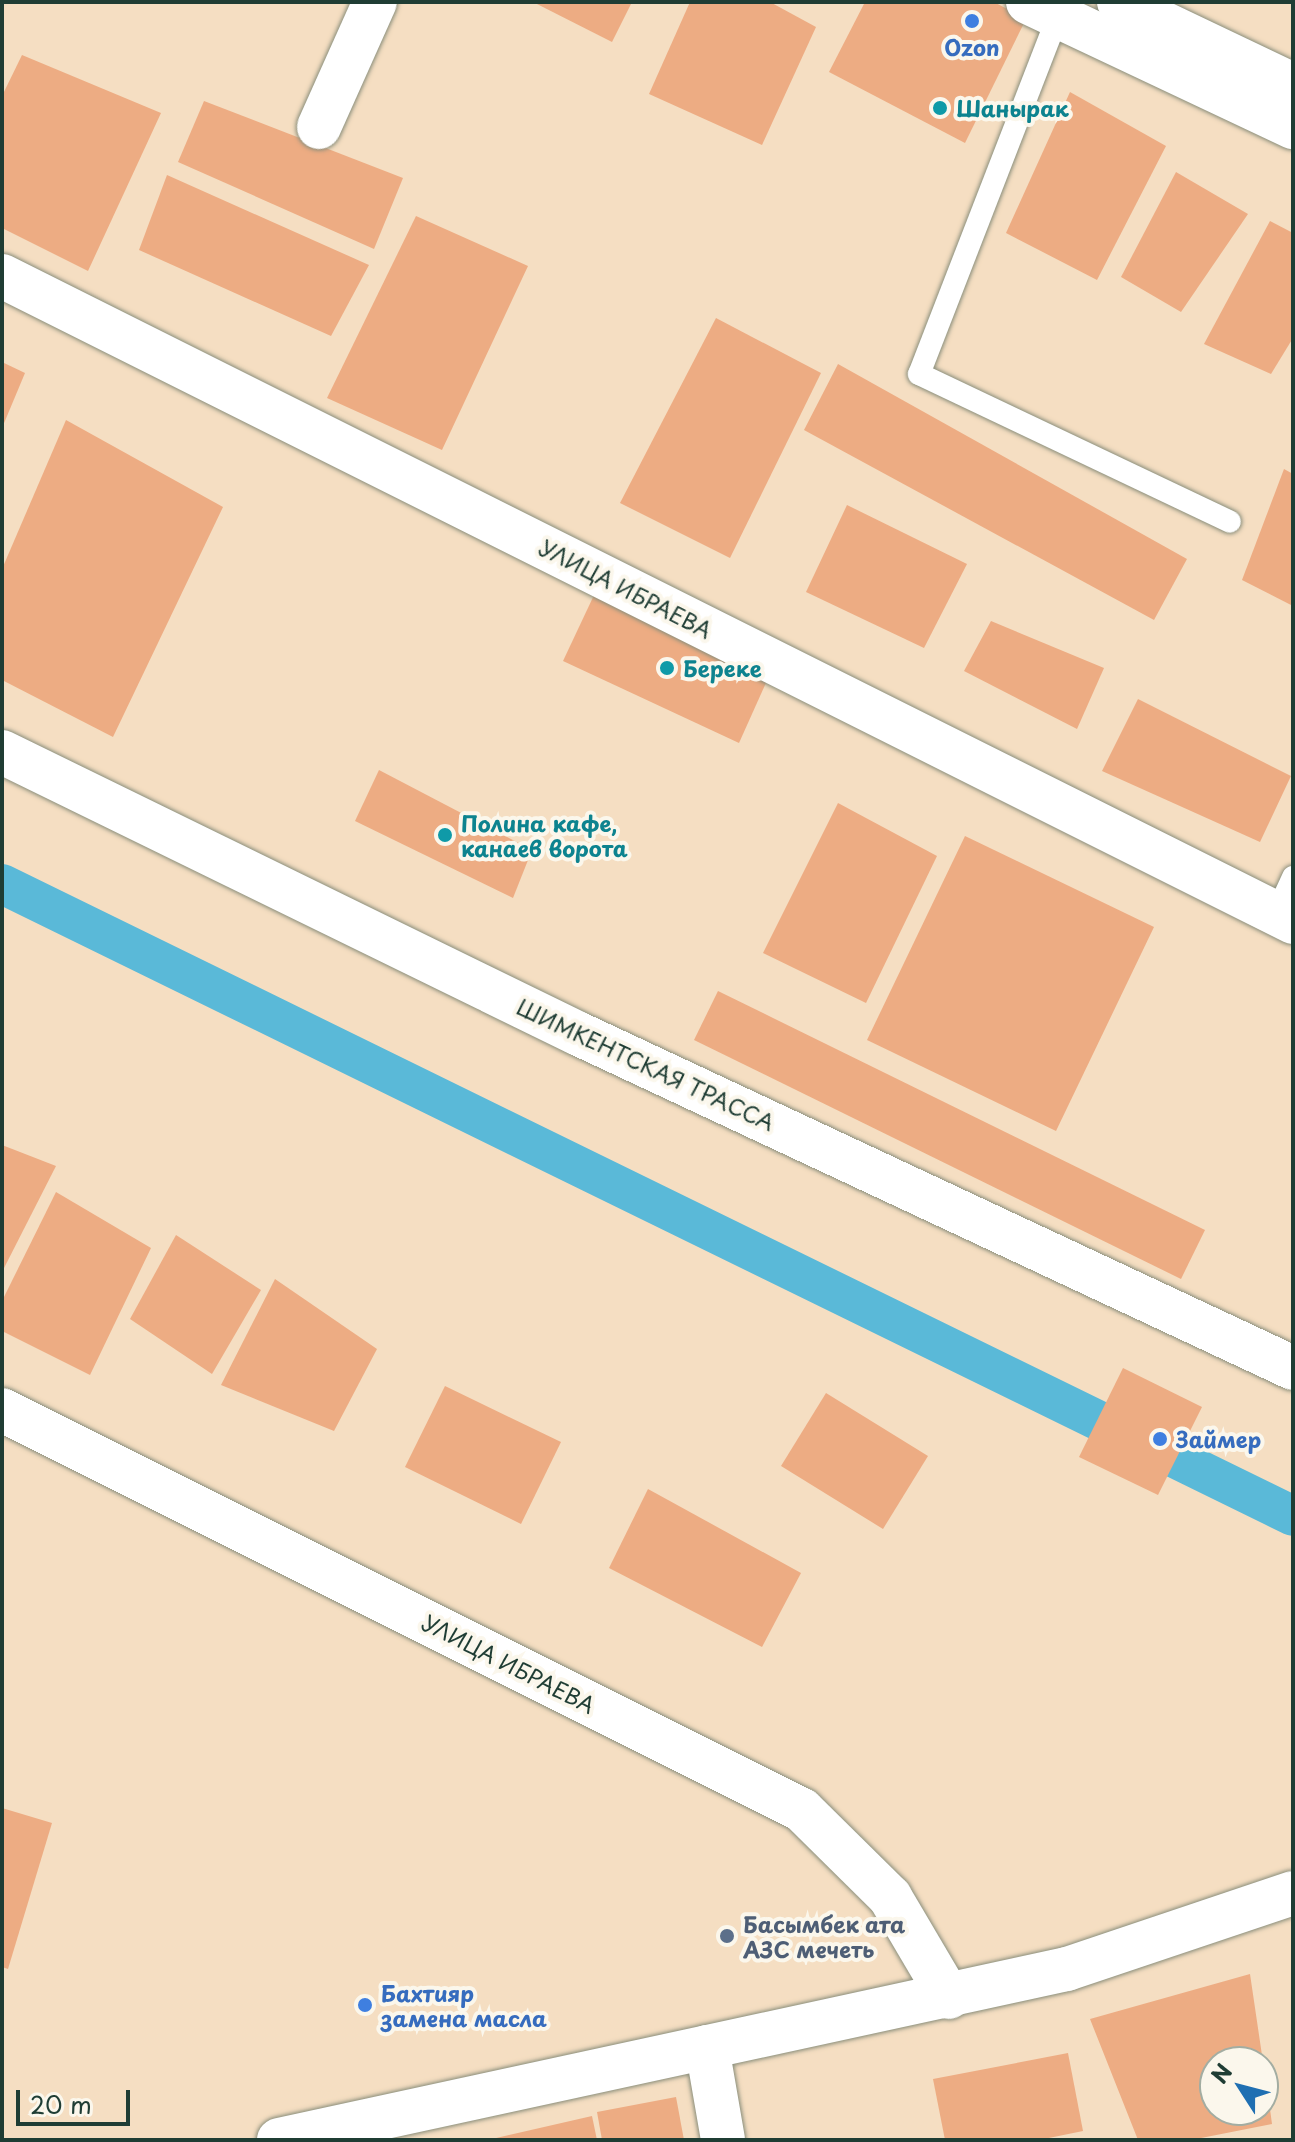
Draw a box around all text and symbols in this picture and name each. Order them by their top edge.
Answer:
marker: Ozon [963,12,981,30]
place label: Ozon [944,34,1000,60]
place label: Шанырак [956,95,1069,121]
marker: Шанырак [931,99,949,117]
street label: УЛИЦА ИБРАЕВА [534,533,718,643]
place label: Береке [683,655,762,681]
marker: Береке [658,659,676,677]
place label: Полина кафе, канаев ворота [461,809,629,860]
marker: Полина кафе, канаев ворота [436,826,454,844]
street label: ШИМКЕНТСКАЯ ТРАССА [512,992,780,1136]
place label: Займер [1176,1426,1261,1452]
marker: Займер [1151,1430,1169,1448]
street label: УЛИЦА ИБРАЕВА [417,1608,601,1718]
place label: Басымбек ата АЗС мечеть [743,1910,907,1962]
marker: Басымбек ата АЗС мечеть [718,1927,736,1945]
place label: Бахтияр замена масла [381,1979,548,2030]
marker: Бахтияр замена масла [356,1996,374,2014]
north arrow [1199,2046,1279,2126]
text: N [1202,2056,1239,2090]
scale bar [20,2074,134,2124]
text: 20 m [30,2086,92,2122]

